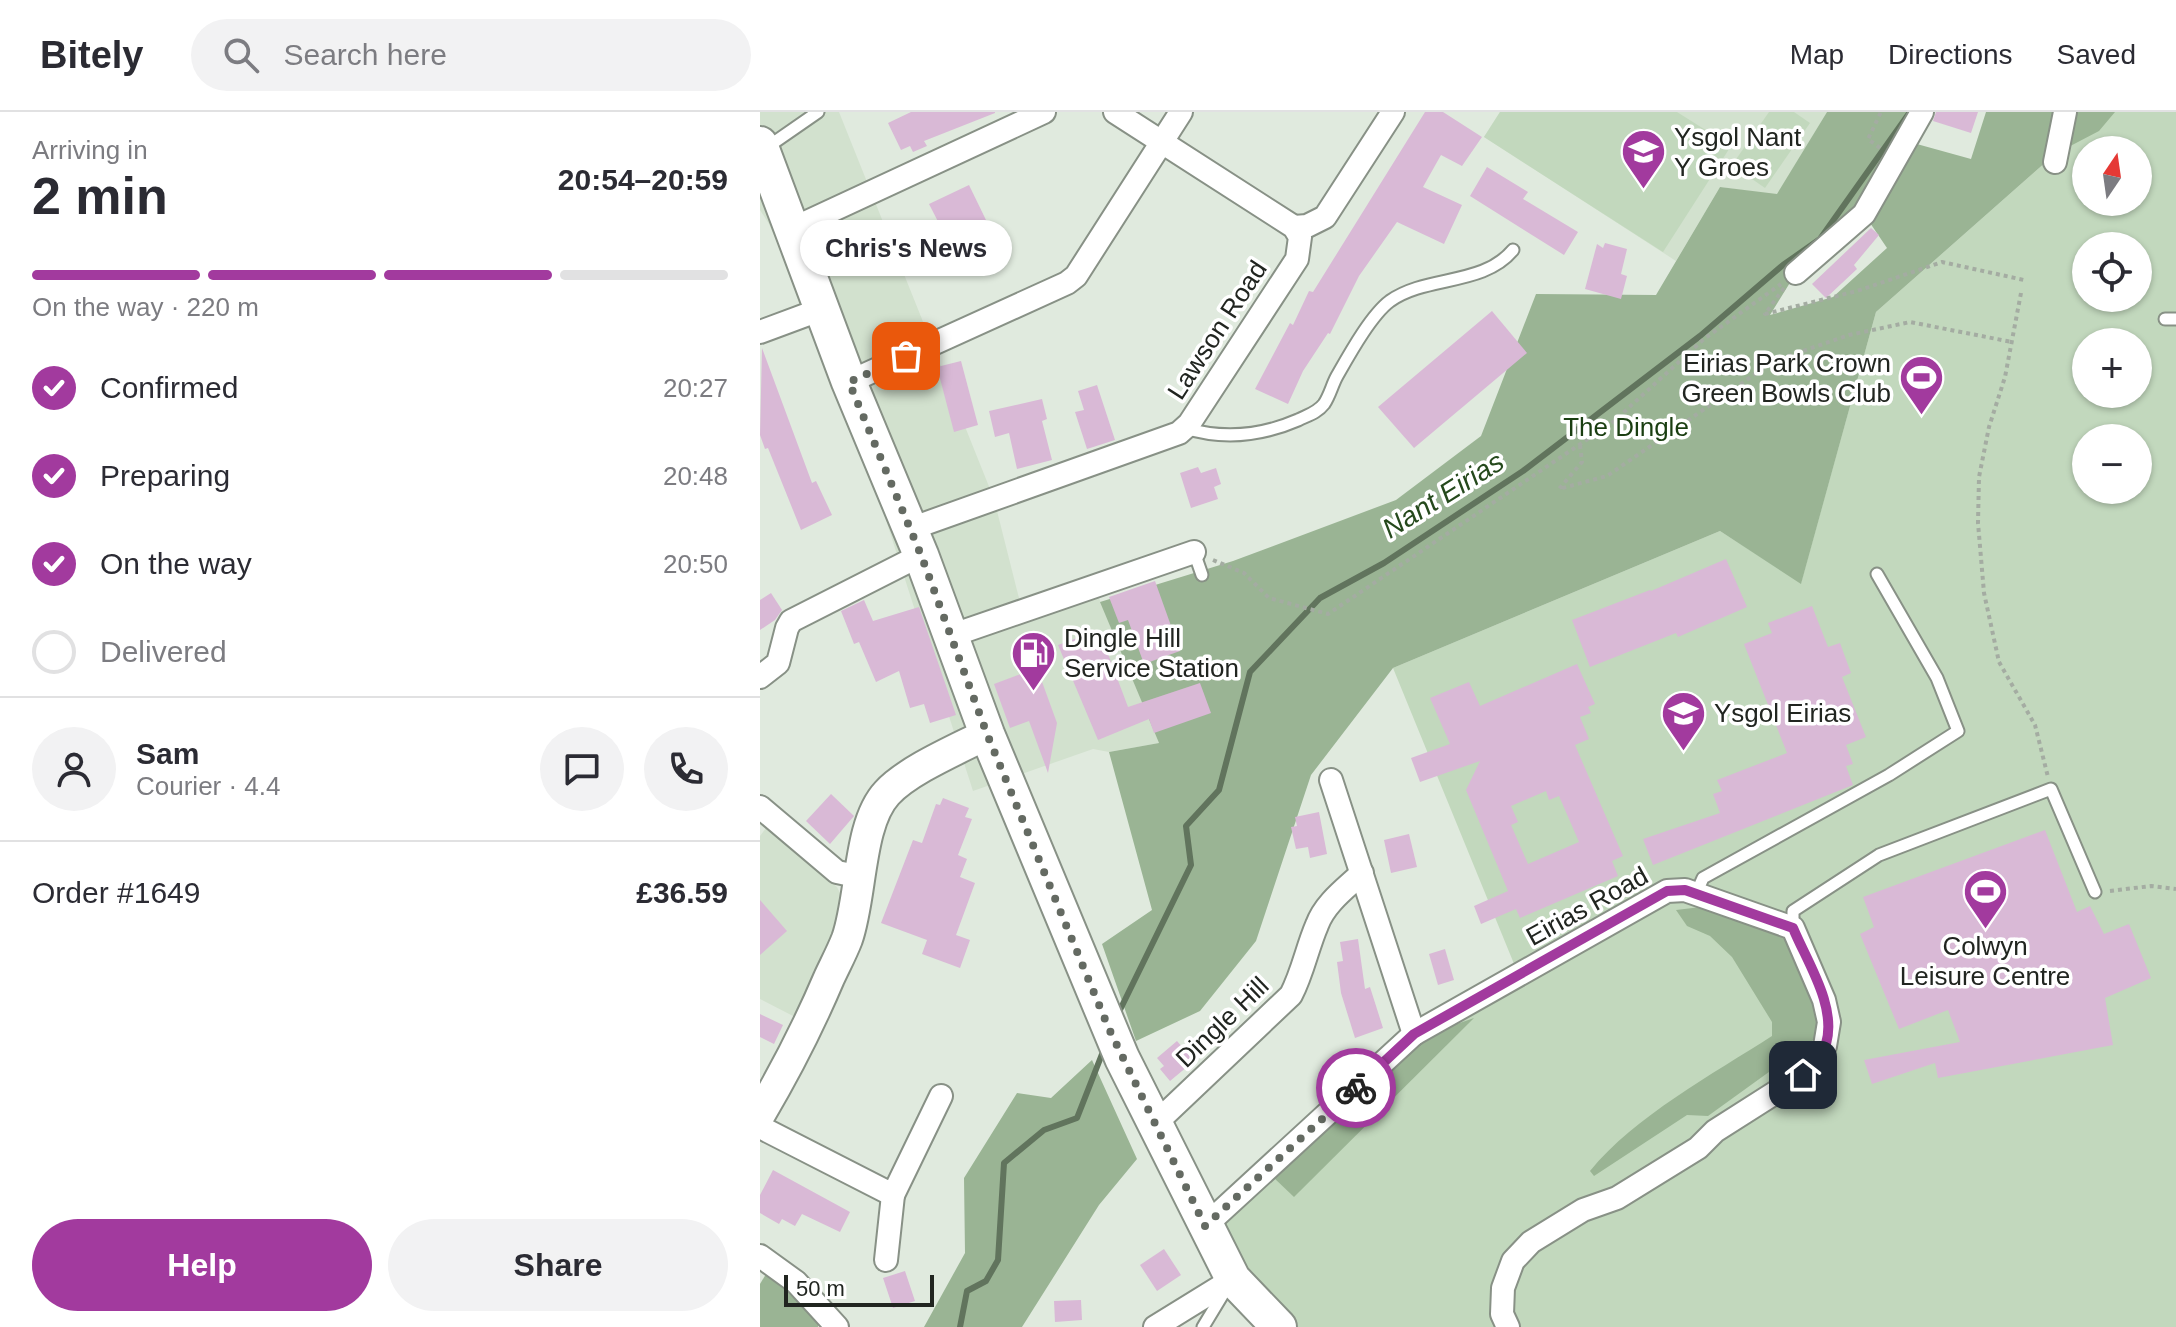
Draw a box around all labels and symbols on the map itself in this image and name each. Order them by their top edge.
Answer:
place label: Ysgol Nant Y Groes [1674,122,1802,182]
school or university icon: Ysgol Nant Y Groes [1619,128,1667,191]
north arrow [2072,136,2152,216]
callout: Chris's News [800,220,1012,276]
street label: Lawson Road [1161,255,1273,405]
pin [872,322,940,390]
place label: Eirias Park Crown Green Bowls Club [1681,348,1891,408]
sports icon: Eirias Park Crown Green Bowls Club [1898,354,1946,417]
park label: The Dingle [1563,412,1689,442]
water label: Nant Eirias [1377,446,1509,544]
place label: Dingle Hill Service Station [1064,623,1239,683]
fuel station icon: Dingle Hill Service Station [1009,629,1057,692]
school or university icon: Ysgol Eirias [1659,689,1707,752]
place label: Ysgol Eirias [1714,698,1851,728]
street label: Eirias Road [1521,860,1653,952]
sports icon: Colwyn Leisure Centre [1961,867,2009,930]
place label: Colwyn Leisure Centre [1900,931,2070,991]
street label: Dingle Hill [1169,971,1275,1073]
pin [1769,1041,1837,1109]
courier [1316,1048,1396,1128]
scale bar [784,1271,934,1307]

